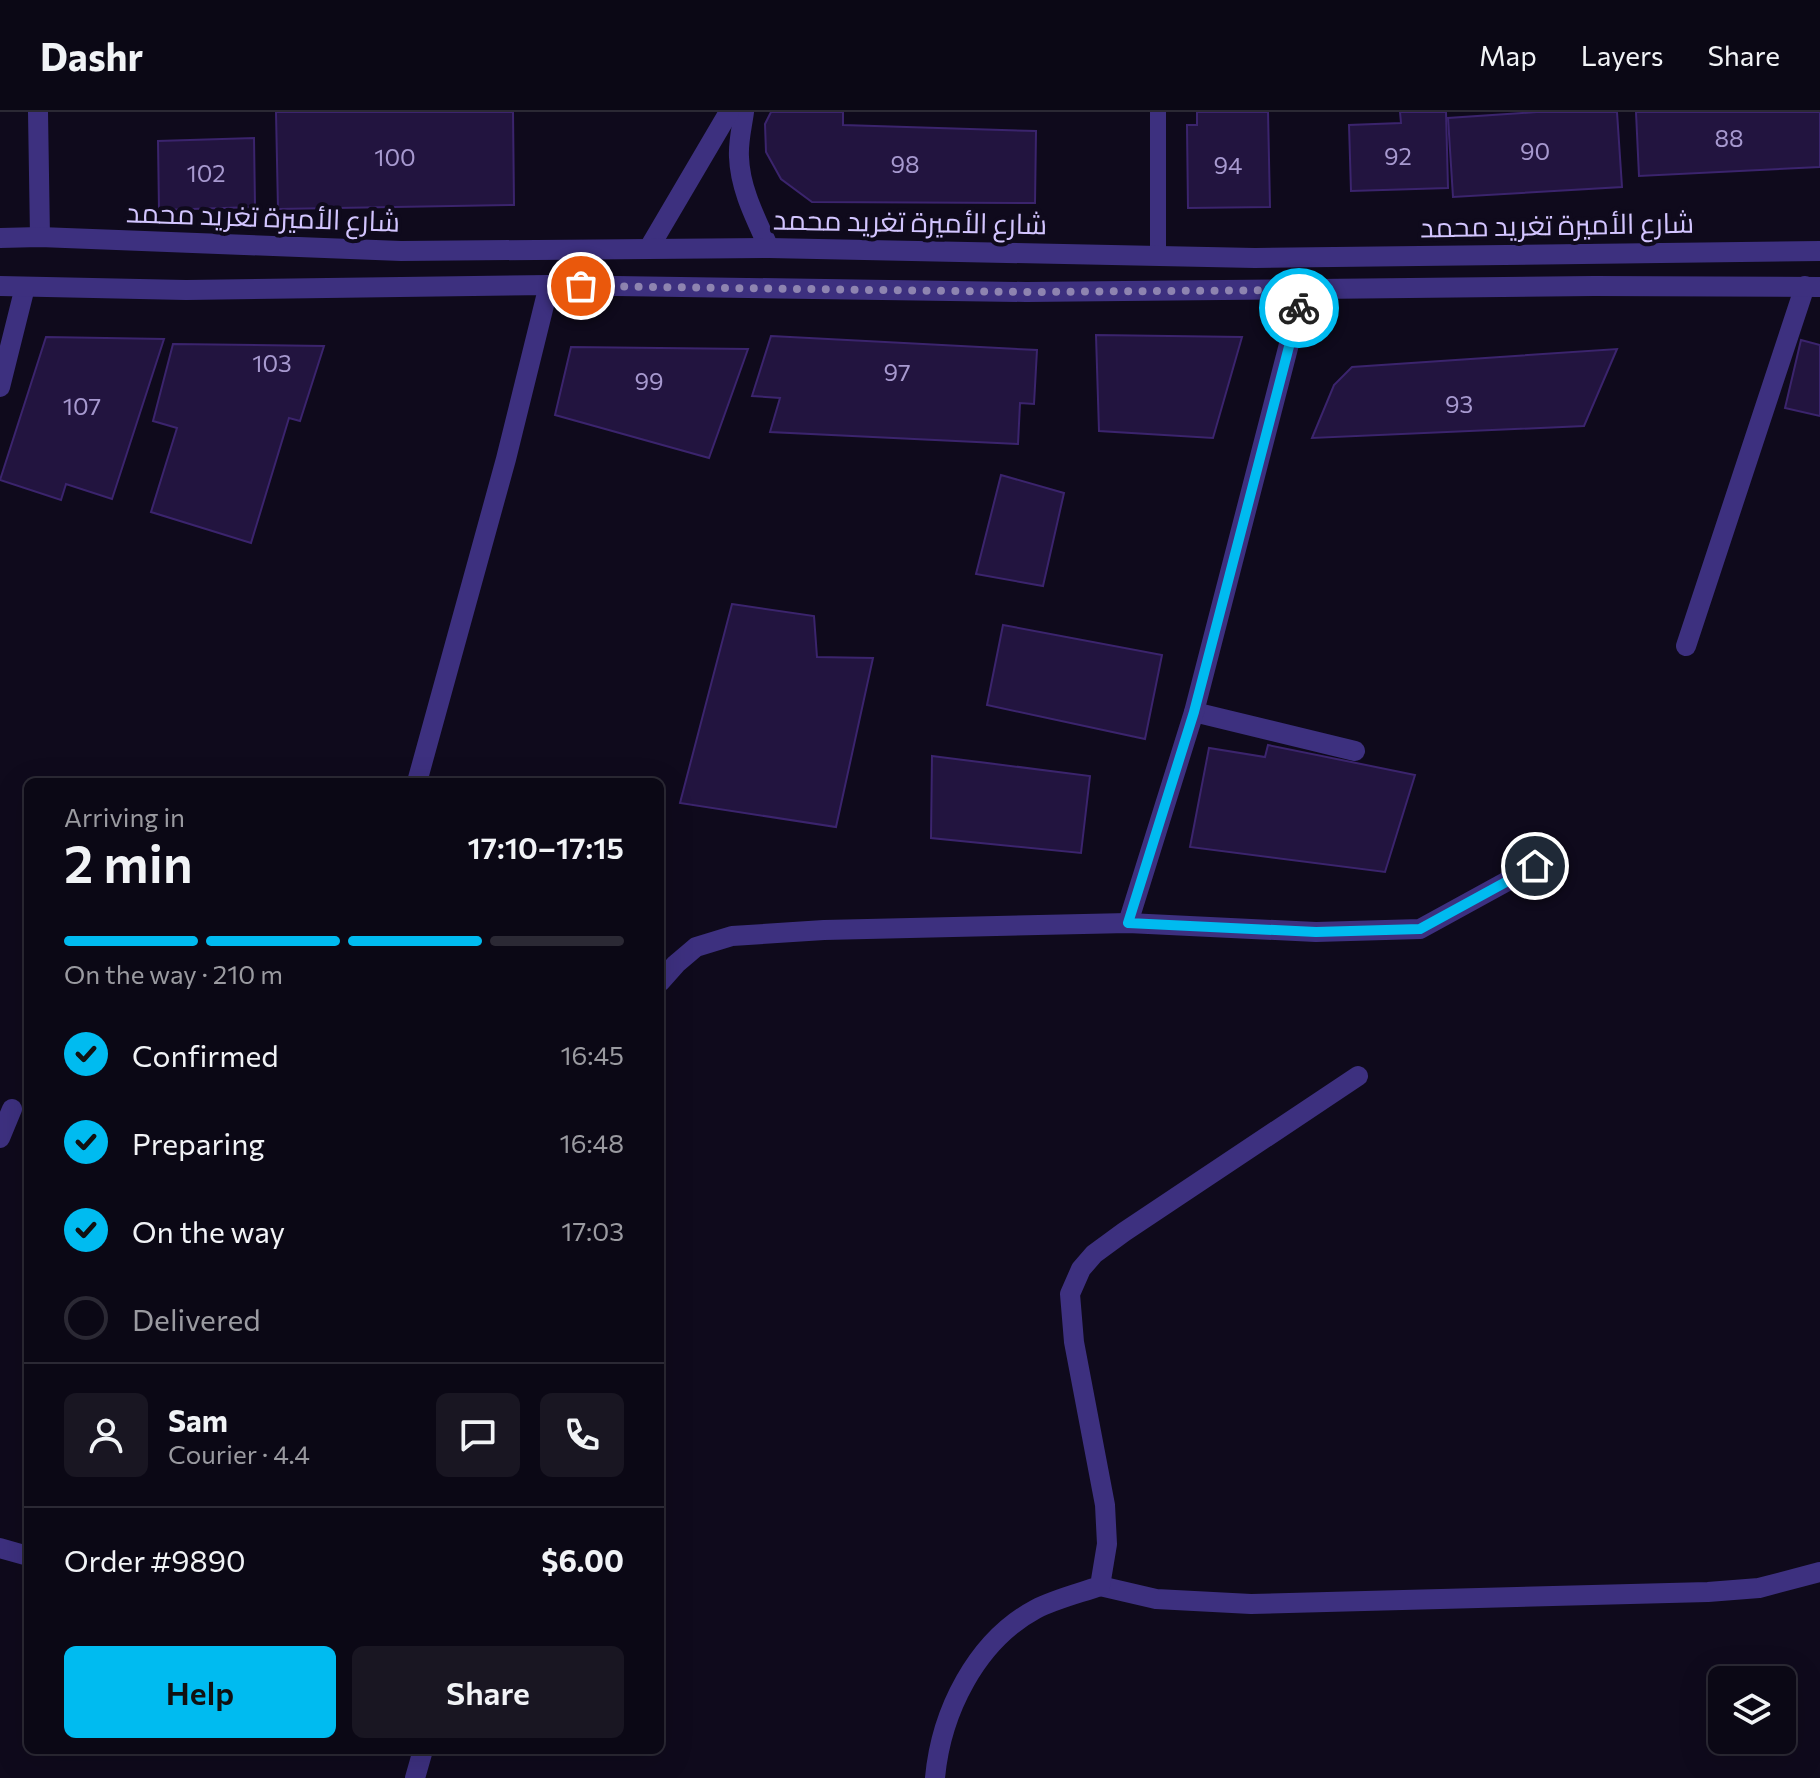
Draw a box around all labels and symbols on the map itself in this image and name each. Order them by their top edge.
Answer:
house number: 88 [1714,123,1744,152]
house number: 90 [1520,136,1550,165]
house number: 92 [1384,141,1412,170]
house number: 100 [374,142,416,171]
house number: 98 [890,149,920,178]
house number: 94 [1214,150,1242,179]
house number: 102 [186,158,226,187]
street label: شارع الأميرة تغريد محمد [125,194,401,241]
street label: شارع الأميرة تغريد محمد [773,202,1047,243]
street label: شارع الأميرة تغريد محمد [1420,205,1694,246]
pin [547,252,615,320]
courier [1259,268,1339,348]
house number: 103 [252,348,292,377]
house number: 97 [883,357,911,386]
house number: 99 [634,366,664,395]
house number: 93 [1445,389,1473,418]
house number: 107 [63,391,101,420]
pin [1501,832,1569,900]

